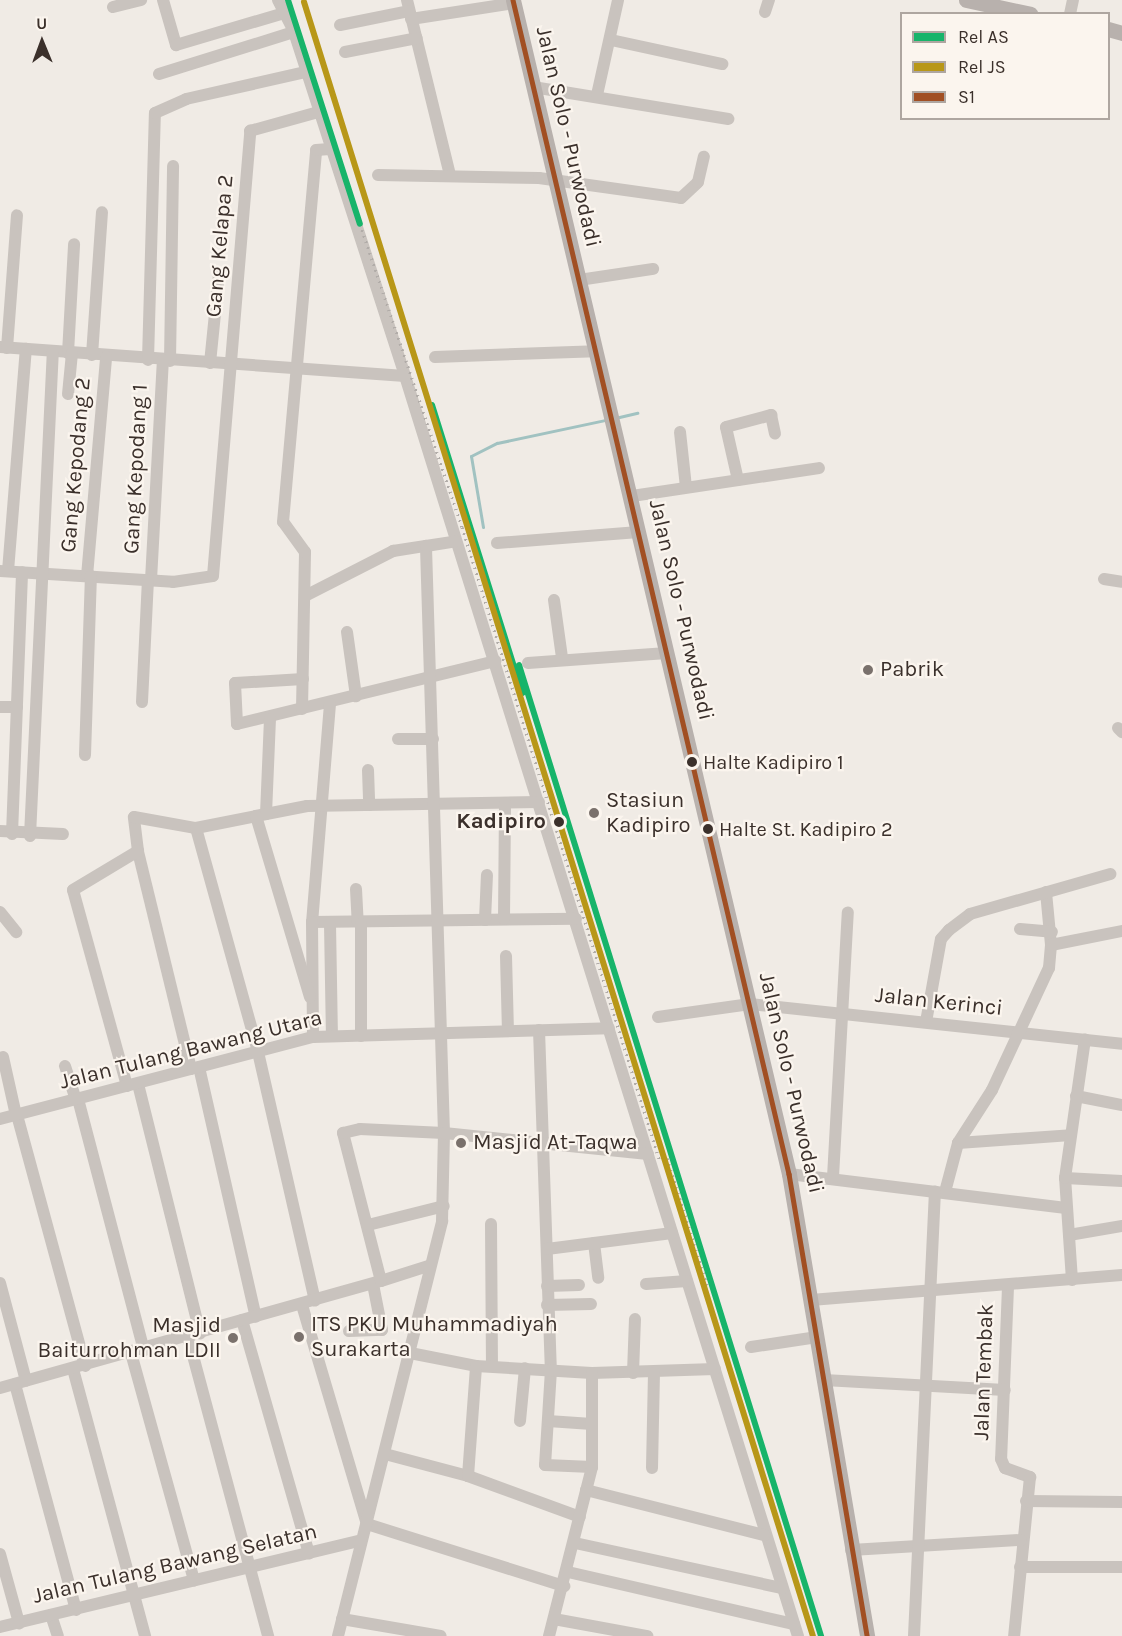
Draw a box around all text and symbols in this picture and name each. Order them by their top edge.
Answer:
north arrow [12,12,72,72]
legend [900,12,1110,120]
text: U [36,14,47,33]
street label: Jalan Solo - Purwodadi [530,24,606,250]
text: Rel AS [958,26,1009,48]
text: Rel JS [958,56,1006,78]
text: S1 [958,86,975,108]
street label: Gang Kelapa 2 [201,174,239,318]
street label: Gang Kepodang 2 [55,376,97,554]
street label: Gang Kepodang 1 [118,383,154,555]
street label: Jalan Solo - Purwodadi [643,497,719,723]
place label: Pabrik [880,657,944,683]
marker: Pabrik [861,663,875,677]
place label: Halte Kadipiro 1 [703,750,844,774]
marker: Halte Kadipiro 1 [686,756,698,768]
place label: Stasiun Kadipiro [606,787,690,838]
marker: Stasiun Kadipiro [587,806,601,820]
place label: Kadipiro [456,809,546,835]
marker: Kadipiro [550,813,568,831]
place label: Halte St. Kadipiro 2 [719,817,893,841]
marker: Halte St. Kadipiro 2 [702,823,714,835]
street label: Jalan Solo - Purwodadi [753,970,829,1196]
street label: Jalan Kerinci [874,982,1004,1022]
street label: Jalan Tulang Bawang Utara [57,1005,325,1095]
place label: Masjid At-Taqwa [473,1130,638,1156]
marker: Masjid At-Taqwa [454,1136,468,1150]
street label: Jalan Tembak [968,1303,1000,1441]
place label: ITS PKU Muhammadiyah Surakarta [311,1311,558,1362]
place label: Masjid Baiturrohman LDII [38,1312,221,1364]
marker: ITS PKU Muhammadiyah Surakarta [292,1330,306,1344]
marker: Masjid Baiturrohman LDII [226,1331,240,1345]
street label: Jalan Tulang Bawang Selatan [30,1518,320,1610]

